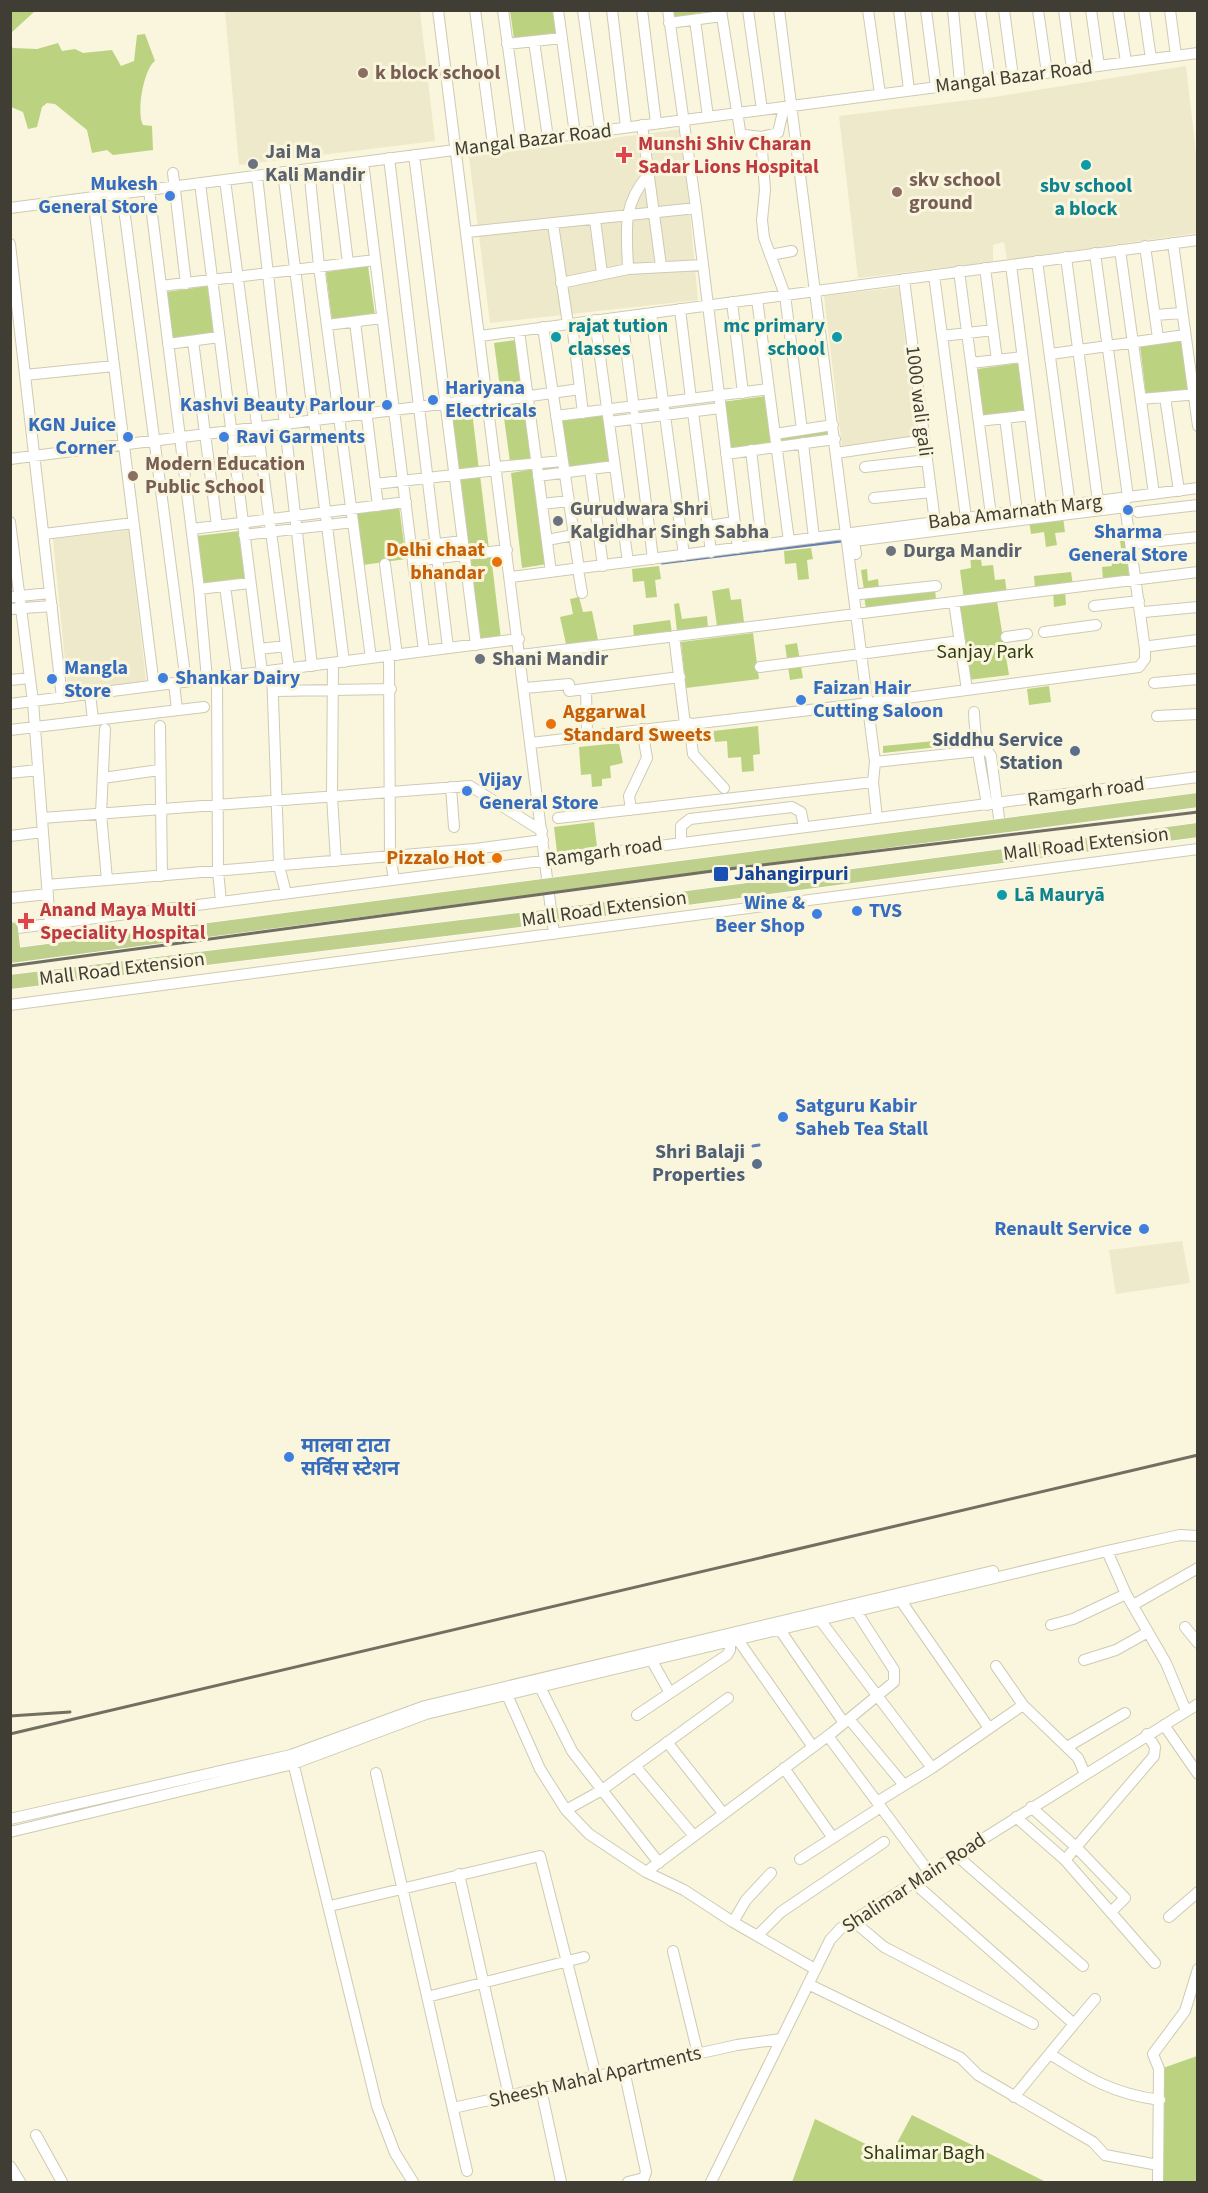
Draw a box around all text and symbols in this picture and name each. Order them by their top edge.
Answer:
street label: Mangal Bazar Road [934,53,1094,101]
place label: k block school [375,59,500,87]
marker: k block school [356,66,370,80]
street label: Mangal Bazar Road [453,116,613,164]
place label: Munshi Shiv Charan Sadar Lions Hospital [638,130,819,181]
place label: Jai Ma Kali Mandir [265,138,365,189]
marker: Munshi Shiv Charan Sadar Lions Hospital [615,146,633,164]
marker: Jai Ma Kali Mandir [246,157,260,171]
marker: sbv school a block [1079,158,1093,172]
place label: skv school ground [909,166,1001,217]
place label: Mukesh General Store [38,170,158,221]
place label: sbv school a block [1040,172,1132,223]
marker: skv school ground [890,185,904,199]
marker: Mukesh General Store [163,189,177,203]
place label: rajat tution classes [568,312,668,363]
place label: mc primary school [723,312,826,363]
marker: rajat tution classes [549,330,563,344]
marker: mc primary school [830,330,844,344]
street label: 1000 wali gali [898,344,940,458]
place label: Hariyana Electricals [445,374,537,425]
place label: Kashvi Beauty Parlour [180,391,375,419]
marker: Hariyana Electricals [426,393,440,407]
marker: Kashvi Beauty Parlour [380,398,394,412]
place label: KGN Juice Corner [28,411,116,462]
place label: Ravi Garments [236,423,365,451]
marker: KGN Juice Corner [121,430,135,444]
marker: Ravi Garments [217,430,231,444]
place label: Modern Education Public School [145,450,305,501]
marker: Modern Education Public School [126,469,140,483]
street label: Baba Amarnath Marg [926,487,1104,537]
place label: Gurudwara Shri Kalgidhar Singh Sabha [570,495,769,546]
marker: Sharma General Store [1121,503,1135,517]
marker: Gurudwara Shri Kalgidhar Singh Sabha [551,514,565,528]
place label: Sharma General Store [1068,518,1188,569]
place label: Delhi chaat bhandar [386,536,485,587]
place label: Durga Mandir [903,537,1022,565]
marker: Durga Mandir [884,544,898,558]
marker: Delhi chaat bhandar [490,555,504,569]
park label: Sanjay Park [936,638,1034,666]
place label: Shani Mandir [492,645,608,673]
marker: Shani Mandir [473,652,487,666]
place label: Mangla Store [64,654,128,705]
place label: Shankar Dairy [175,664,301,692]
marker: Shankar Dairy [156,671,170,685]
marker: Mangla Store [45,672,59,686]
place label: Faizan Hair Cutting Saloon [813,674,943,725]
marker: Faizan Hair Cutting Saloon [794,693,808,707]
place label: Aggarwal Standard Sweets [562,698,711,749]
marker: Aggarwal Standard Sweets [544,717,558,731]
place label: Siddhu Service Station [932,726,1063,777]
marker: Siddhu Service Station [1068,744,1082,758]
place label: Vijay General Store [478,766,599,817]
street label: Ramgarh road [1026,770,1146,814]
marker: Vijay General Store [460,784,474,798]
street label: Mall Road Extension [1002,820,1170,868]
street label: Ramgarh road [544,830,664,874]
place label: Pizzalo Hot [386,844,485,872]
marker: Pizzalo Hot [490,851,504,865]
place label: Jahangirpuri [734,860,849,888]
marker: Jahangirpuri [712,865,730,883]
place label: Lā Mauryā [1014,881,1105,909]
street label: Mall Road Extension [520,884,688,934]
marker: Lā Mauryā [995,888,1009,902]
place label: Wine & Beer Shop [715,889,805,940]
place label: Anand Maya Multi Speciality Hospital [39,896,206,947]
place label: TVS [869,897,902,925]
marker: TVS [850,904,864,918]
marker: Wine & Beer Shop [810,907,824,921]
marker: Anand Maya Multi Speciality Hospital [17,912,35,930]
street label: Mall Road Extension [38,945,206,993]
place label: Satguru Kabir Saheb Tea Stall [795,1092,928,1143]
marker: Satguru Kabir Saheb Tea Stall [776,1110,790,1124]
place label: Shri Balaji Properties [652,1138,745,1189]
marker: Shri Balaji Properties [750,1157,764,1171]
place label: Renault Service [994,1215,1132,1243]
marker: Renault Service [1137,1222,1151,1236]
place label: मालवा टाटा सर्विस स्टेशन [301,1432,400,1483]
marker: मालवा टाटा सर्विस स्टेशन [282,1450,296,1464]
street label: Shalimar Main Road [836,1826,992,1940]
street label: Sheesh Mahal Apartments [486,2039,704,2115]
park label: Shalimar Bagh [863,2139,985,2167]

